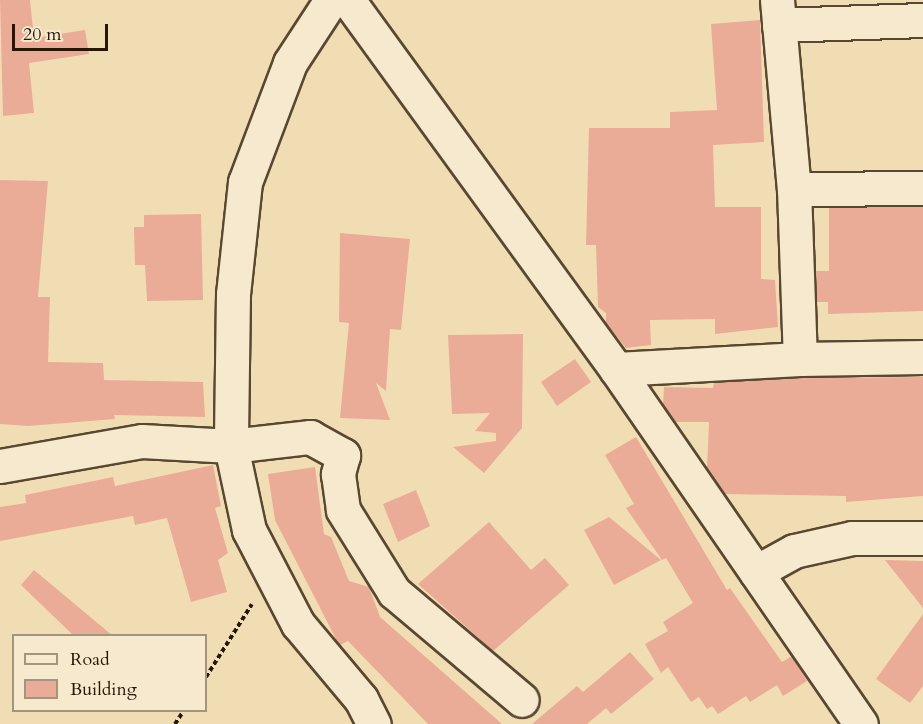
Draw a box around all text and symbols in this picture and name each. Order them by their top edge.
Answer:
scale bar [15,12,111,50]
text: 20 m [23,22,62,47]
legend [12,634,207,712]
text: Road [70,647,110,672]
text: Building [70,677,137,702]

